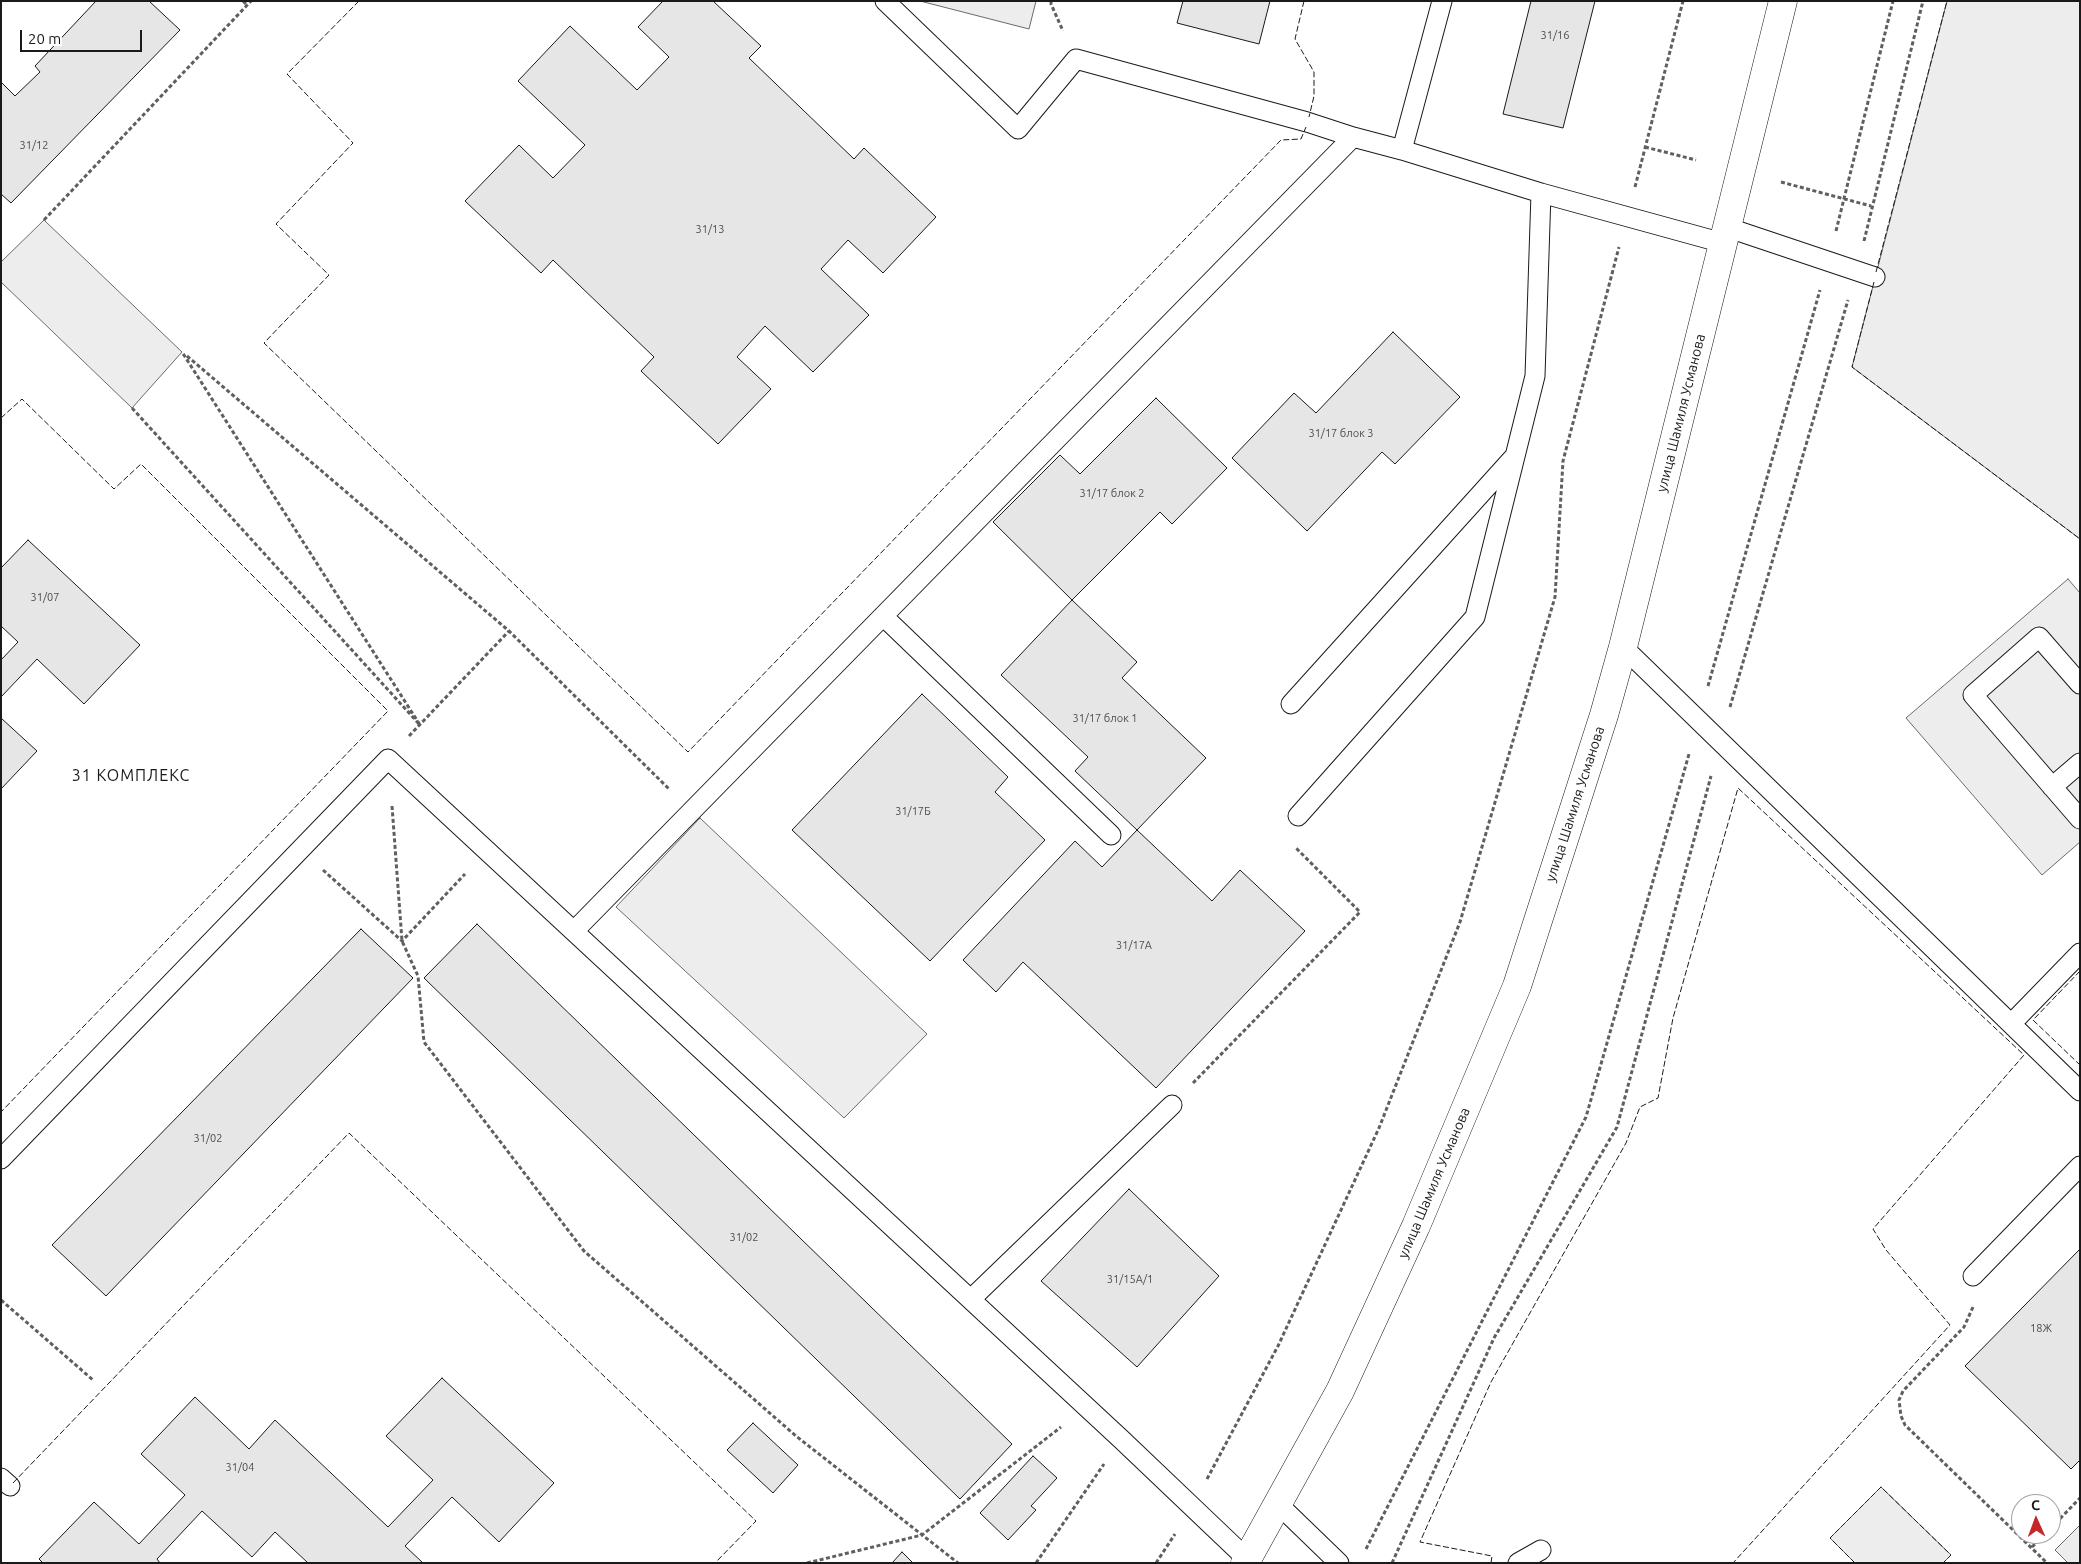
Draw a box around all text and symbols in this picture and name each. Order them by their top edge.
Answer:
scale bar [22,20,145,52]
house number: 31/16 [1541,28,1569,42]
text: 20 m [28,30,61,47]
house number: 31/12 [20,138,48,152]
house number: 31/13 [696,222,724,236]
street label: улица Шамиля Усманова [1653,332,1709,494]
house number: 31/17 блок 3 [1308,426,1374,440]
house number: 31/17 блок 2 [1079,486,1145,500]
house number: 31/07 [31,590,59,604]
house number: 31/17 блок 1 [1072,711,1138,725]
street label: улица Шамиля Усманова [1542,724,1608,884]
district label: 31 КОМПЛЕКС [70,766,192,786]
house number: 31/17Б [895,804,931,818]
house number: 31/17А [1116,938,1152,952]
street label: улица Шамиля Усманова [1395,1105,1473,1261]
house number: 31/02 [194,1131,222,1145]
house number: 31/02 [730,1230,758,1244]
house number: 31/15А/1 [1107,1272,1153,1286]
house number: 18Ж [2030,1321,2052,1335]
house number: 31/04 [226,1460,254,1474]
north arrow [2011,1494,2061,1544]
text: С [2031,1497,2040,1513]

